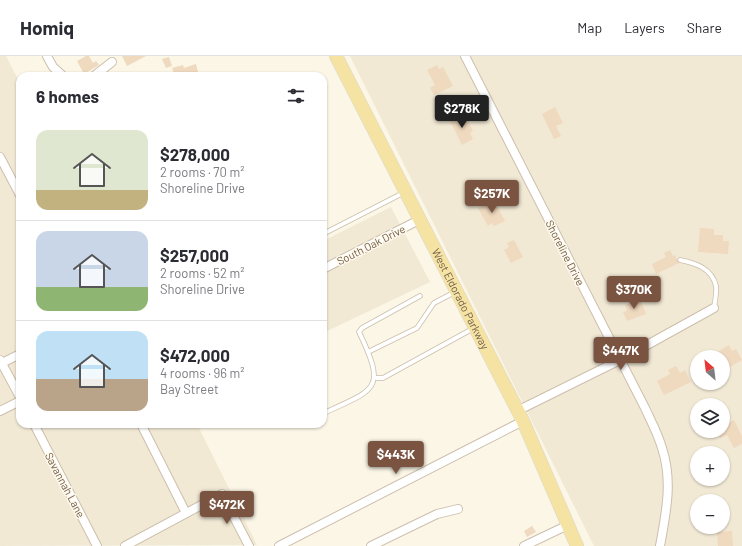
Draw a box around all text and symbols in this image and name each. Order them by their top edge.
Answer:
text: Homiq [20,16,74,39]
text: Map [577,19,602,36]
text: Layers [624,19,665,36]
text: Share [687,19,722,36]
icon: filters [285,85,307,107]
text: 6 homes [36,86,99,106]
pin: $278K [434,95,490,129]
text: $278K [444,100,480,116]
text: $278,000 [160,144,230,164]
icon: home [68,146,116,194]
text: 2 rooms · 70 m² [160,164,244,180]
text: Shoreline Drive [160,180,245,196]
pin: $257K [464,180,520,214]
text: $257K [474,185,510,201]
street label: Shoreline Drive [543,218,588,288]
street label: South Oak Drive [334,222,407,267]
text: $257,000 [160,245,229,265]
street label: West Eldorado Parkway [430,246,492,351]
icon: home [68,247,116,295]
text: 2 rooms · 52 m² [160,265,245,281]
pin: $370K [606,276,662,310]
text: Shoreline Drive [160,281,245,297]
text: $370K [616,281,652,297]
pin: $447K [593,337,649,371]
text: $447K [603,342,639,358]
text: $472,000 [160,345,230,365]
icon: home [68,347,116,395]
north arrow [690,350,730,390]
map controls [690,350,730,534]
text: 4 rooms · 96 m² [160,365,245,381]
text: Bay Street [160,381,219,397]
button: layers [690,398,730,438]
pin: $443K [368,441,424,475]
text: $443K [377,446,415,462]
button: + [690,446,730,486]
street label: Savannah Lane [43,450,88,520]
pin: $472K [199,491,255,525]
button: − [690,494,730,534]
text: $472K [209,496,245,512]

